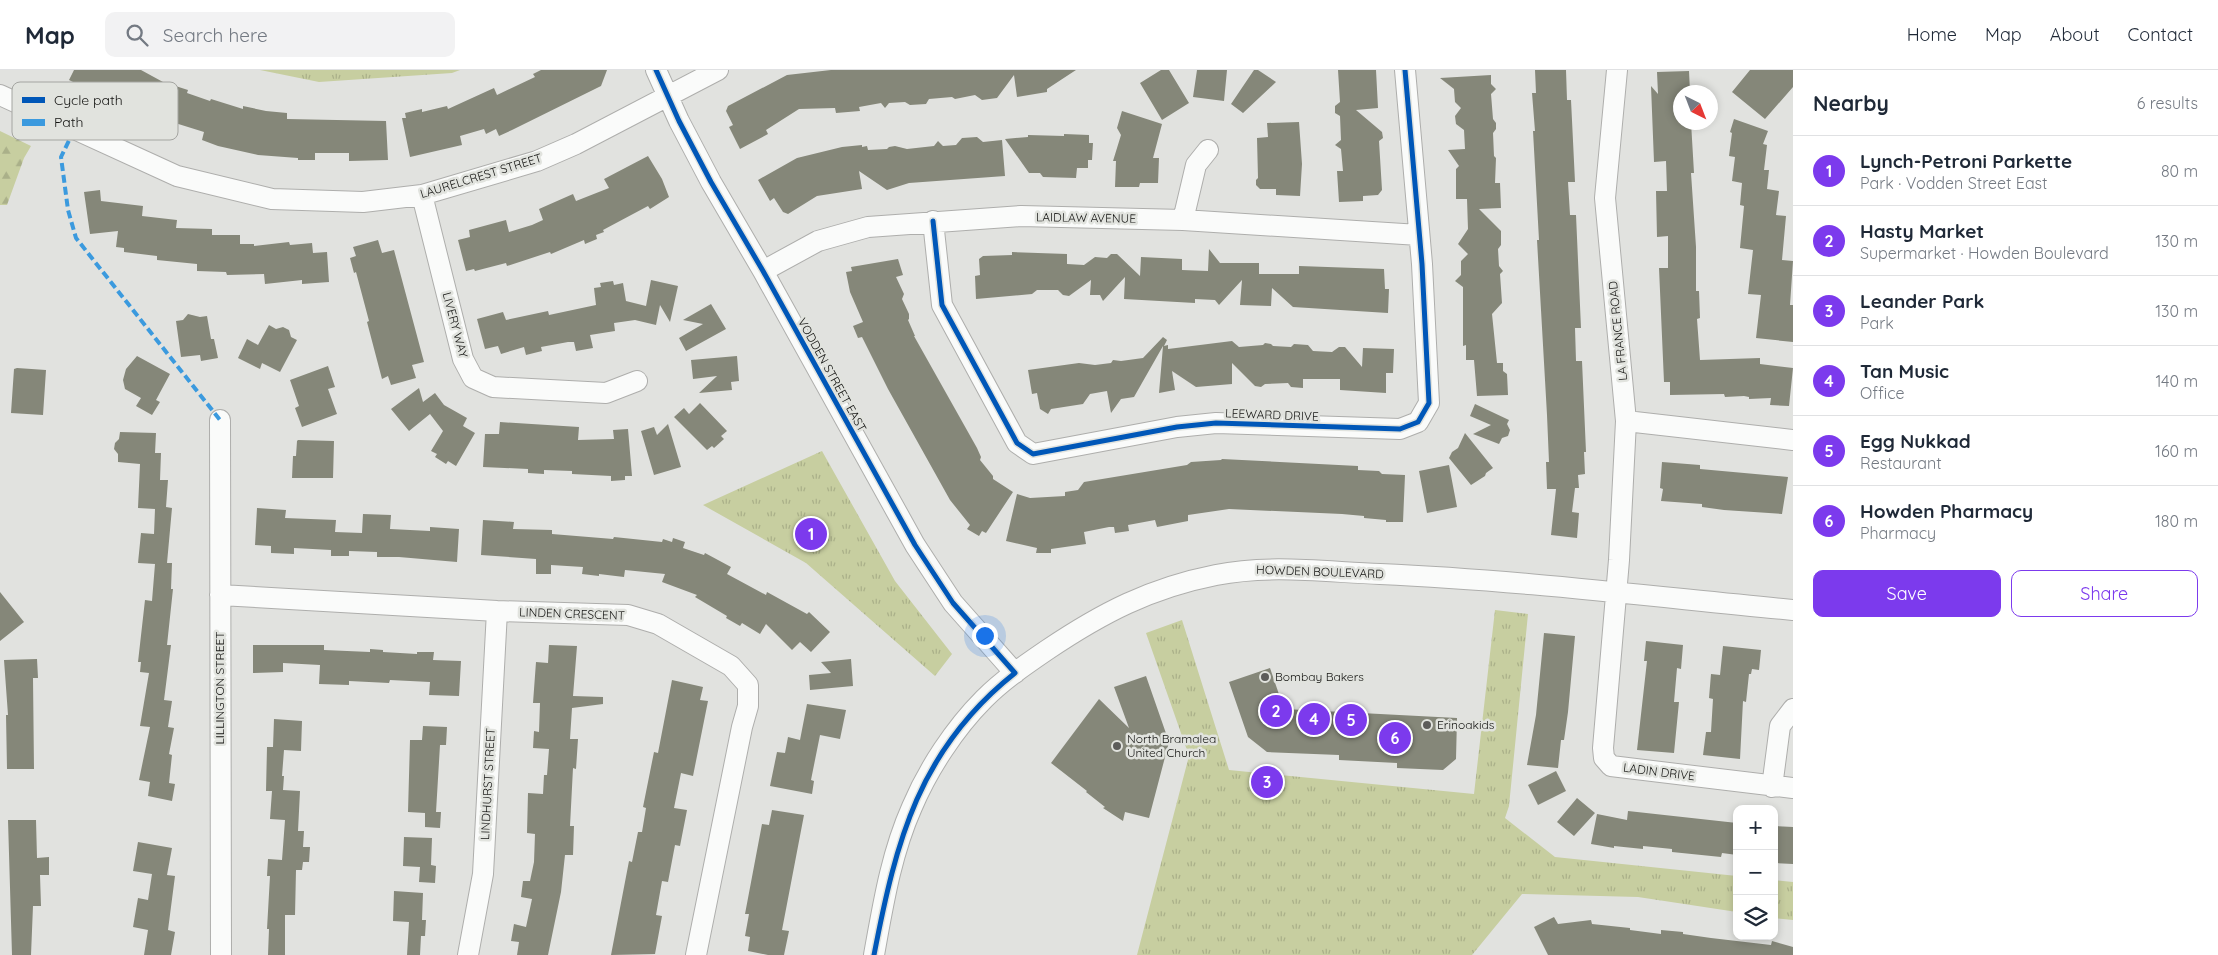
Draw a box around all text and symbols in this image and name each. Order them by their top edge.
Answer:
search box [105,12,455,57]
text: Map [25,20,75,50]
icon: search [123,21,151,49]
text: Search here [163,23,268,47]
text: Home [1907,23,1957,46]
text: Map [1985,23,2022,46]
text: About [2050,23,2100,46]
text: Contact [2128,23,2193,46]
legend [12,82,178,140]
north arrow [1673,85,1718,130]
text: Nearby [1813,90,1889,116]
text: Cycle path [54,91,123,109]
text: 6 results [2137,93,2198,113]
text: Path [54,113,83,131]
text: Lynch-Petroni Parkette [1860,149,2072,173]
street label: LAURELCREST STREET [418,150,544,201]
text: 1 [1826,161,1832,181]
text: 80 m [2161,161,2198,181]
text: Park · Vodden Street East [1860,173,2048,193]
street label: LAIDLAW AVENUE [1036,209,1136,226]
text: Hasty Market [1860,219,1984,243]
text: 2 [1824,231,1834,251]
text: 130 m [2155,231,2198,251]
text: Supermarket · Howden Boulevard [1860,243,2109,263]
street label: LA FRANCE ROAD [1605,280,1630,382]
text: Leander Park [1860,289,1984,313]
street label: LIVERY WAY [440,290,472,360]
text: 3 [1825,301,1833,321]
text: 130 m [2155,301,2198,321]
text: Park [1860,313,1894,333]
street label: VODDEN STREET EAST [795,315,870,434]
text: Tan Music [1860,359,1949,383]
text: 4 [1824,371,1834,391]
text: 140 m [2155,371,2198,391]
text: Office [1860,383,1905,403]
street label: LEEWARD DRIVE [1225,405,1319,424]
text: Egg Nukkad [1860,429,1971,453]
text: 5 [1824,441,1834,461]
text: 160 m [2155,441,2198,461]
text: Restaurant [1860,453,1942,473]
text: Howden Pharmacy [1860,499,2033,523]
text: 6 [1825,511,1833,531]
text: 180 m [2155,511,2198,531]
pin: 1 [795,515,827,553]
text: Pharmacy [1860,523,1936,543]
street label: HOWDEN BOULEVARD [1256,562,1384,581]
button: Save [1813,570,2001,617]
button: Share [2011,570,2198,617]
street label: LINDEN CRESCENT [519,604,625,623]
your location [972,623,998,649]
street label: LILLINGTON STREET [212,631,227,745]
place label: Bombay Bakers [1275,669,1364,684]
marker: Bombay Bakers [1259,671,1271,683]
pin: 2 [1260,692,1292,730]
pin: 4 [1298,700,1330,738]
pin: 5 [1335,701,1367,739]
place label: Erinoakids [1437,717,1495,732]
pin: 6 [1379,719,1411,757]
marker: Erinoakids [1421,719,1433,731]
street label: LINDHURST STREET [477,728,498,840]
place label: North Bramalea United Church [1127,731,1216,760]
marker: North Bramalea United Church [1111,740,1123,752]
street label: LADIN DRIVE [1622,760,1696,783]
pin: 3 [1251,763,1283,801]
map controls [1733,805,1778,940]
button: + [1733,805,1778,850]
button: − [1733,850,1778,895]
button: layers [1733,895,1778,940]

